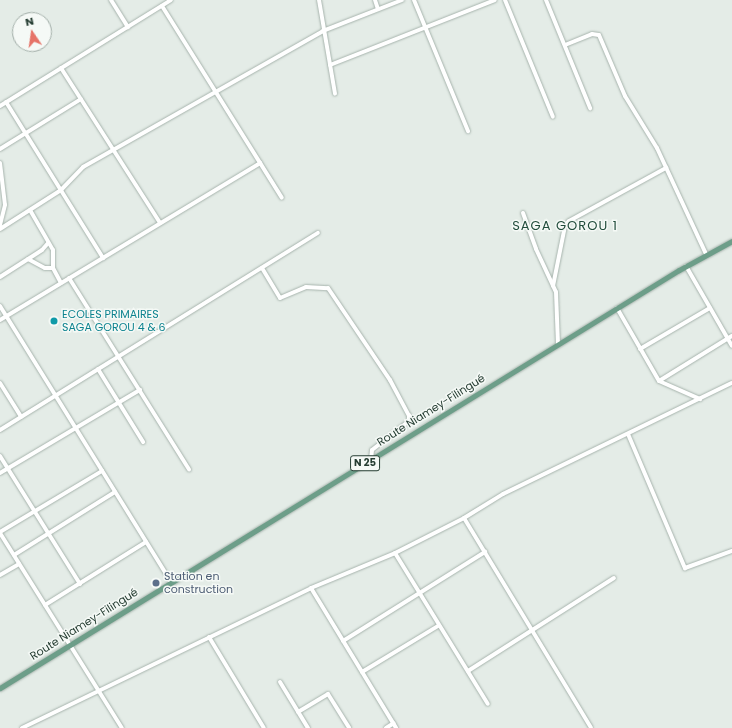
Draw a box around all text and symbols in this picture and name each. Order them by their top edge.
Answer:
north arrow [12,12,52,52]
text: N [24,13,35,30]
district label: SAGA GOROU 1 [512,218,618,234]
place label: ECOLES PRIMAIRES SAGA GOROU 4 & 6 [62,308,166,334]
marker: ECOLES PRIMAIRES SAGA GOROU 4 & 6 [49,316,59,326]
street label: Route Niamey-Filingué [375,371,487,449]
road number: N 25 [350,455,380,471]
place label: Station en construction [164,570,233,596]
marker: Station en construction [151,578,161,588]
street label: Route Niamey-Filingué [28,585,140,663]

